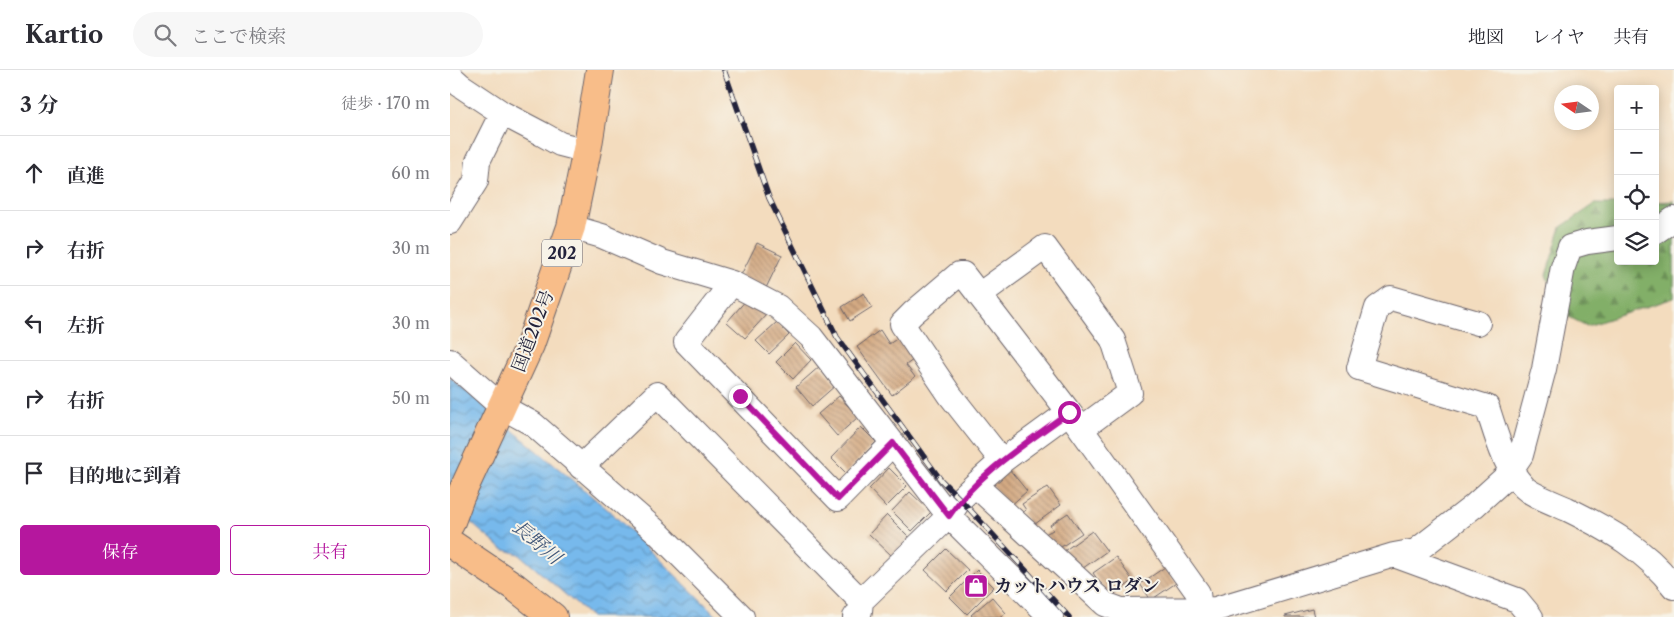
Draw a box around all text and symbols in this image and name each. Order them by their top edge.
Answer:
search box [133,12,483,57]
text: Kartio [25,20,103,49]
icon: search [151,21,179,49]
text: ここで検索 [191,25,286,48]
text: 地図 [1468,26,1504,48]
text: レイヤ [1532,26,1585,48]
text: 共有 [1613,26,1649,48]
north arrow [1554,85,1599,130]
map controls [1614,85,1659,265]
button: + [1614,85,1659,130]
text: 3 分 [20,92,58,117]
text: 徒歩 · 170 m [341,93,430,113]
button: − [1614,130,1659,175]
icon: ahead [20,159,48,187]
text: 60 m [391,163,430,183]
text: 直進 [67,164,105,187]
button: locate [1614,175,1659,220]
button: layers [1614,220,1659,265]
icon: right [20,234,48,262]
text: 30 m [392,238,430,258]
text: 右折 [67,239,105,262]
road number: 202 [542,240,582,267]
street label: 国道202号 [507,287,559,375]
icon: left [20,309,48,337]
text: 30 m [392,313,430,333]
text: 左折 [67,314,105,337]
icon: right [20,384,48,412]
route end [729,385,752,408]
text: 50 m [392,388,430,408]
text: 右折 [67,389,105,412]
route start [1058,401,1081,424]
icon: arrive [20,459,48,487]
text: 目的地に到着 [67,464,181,487]
water label: 長野川 [508,515,568,570]
button: 保存 [20,525,220,575]
button: 共有 [230,525,430,575]
shop icon: カットハウス ロダン [963,573,989,599]
place label: カットハウス ロダン [994,575,1160,597]

